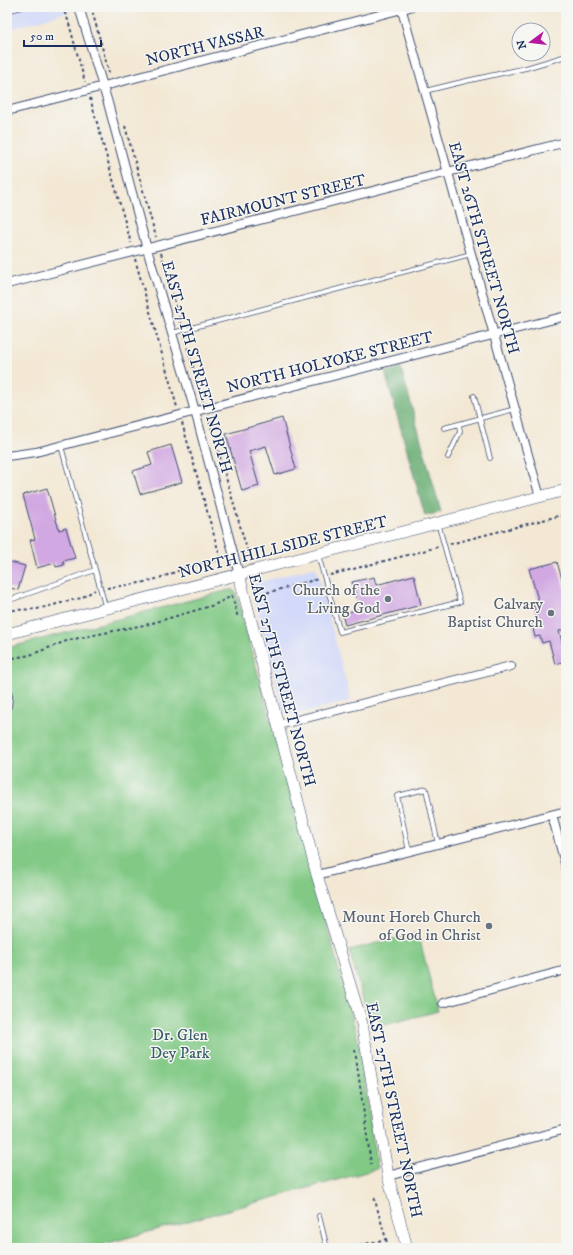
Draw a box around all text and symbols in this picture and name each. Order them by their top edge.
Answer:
scale bar [24,22,101,48]
street label: NORTH VASSAR [144,22,267,70]
north arrow [511,22,551,62]
text: 50 m [30,29,54,44]
text: N [514,38,530,51]
street label: EAST 26TH STREET NORTH [444,139,524,357]
street label: FAIRMOUNT STREET [198,170,368,230]
street label: EAST 27TH STREET NORTH [157,258,237,476]
street label: NORTH HOLYOKE STREET [225,327,435,397]
street label: NORTH HILLSIDE STREET [177,511,389,583]
street label: EAST 27TH STREET NORTH [244,571,320,789]
place label: Church of the Living God [292,580,380,618]
marker: Church of the Living God [383,594,393,604]
place label: Calvary Baptist Church [447,594,544,632]
marker: Calvary Baptist Church [546,608,556,618]
place label: Mount Horeb Church of God in Christ [342,907,482,945]
marker: Mount Horeb Church of God in Christ [484,921,494,931]
street label: EAST 27TH STREET NORTH [361,1000,427,1220]
park label: Dr. Glen Dey Park [150,1025,210,1063]

